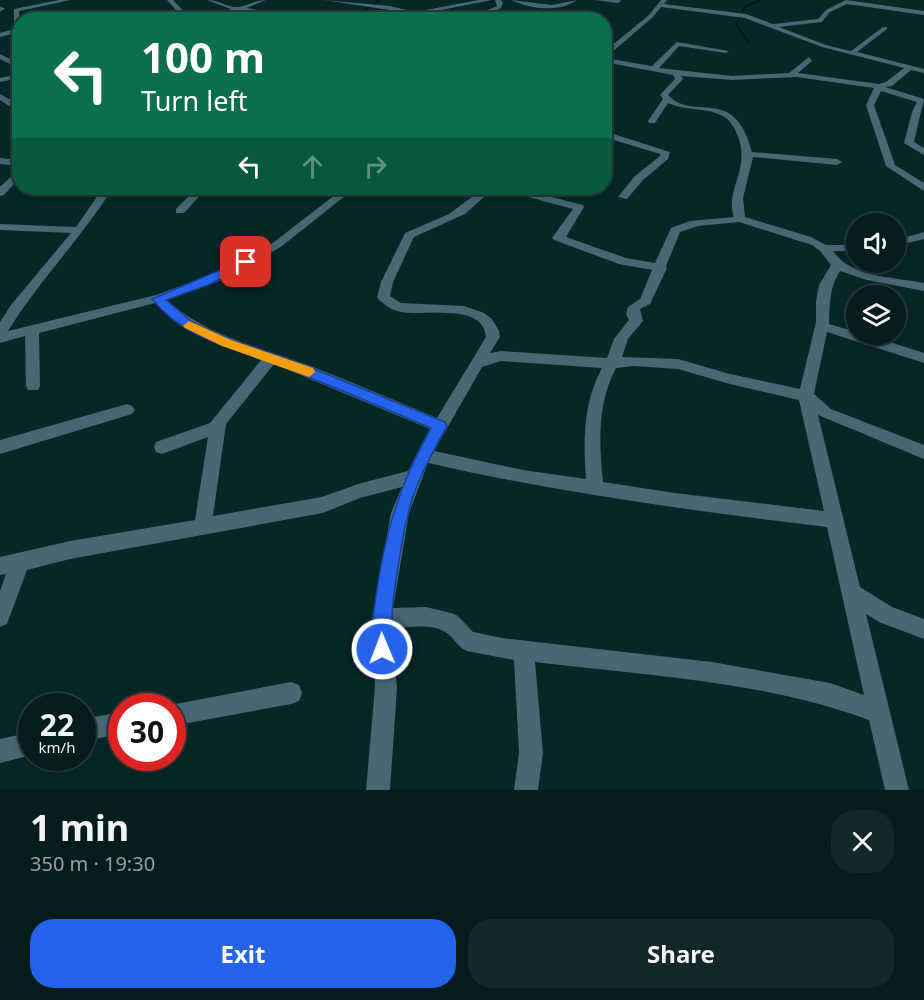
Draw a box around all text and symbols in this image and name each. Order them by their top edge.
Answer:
text: 100 m [141,28,265,85]
icon: left [42,36,120,114]
text: Turn left [141,82,247,119]
icon: left [233,150,266,183]
icon: ahead [296,150,329,183]
icon: right [359,150,392,183]
map controls [846,213,906,345]
button: sound [846,213,906,273]
pin [220,236,271,287]
icon: arrive [229,245,262,278]
button: layers [846,285,906,345]
position arrow [350,617,414,681]
speed limit sign: 30 [108,693,186,771]
text: 22 [40,704,74,745]
text: km/h [39,737,75,757]
text: 1 min [30,803,129,852]
button: close [831,810,894,873]
text: 350 m · 19:30 [30,850,155,877]
button: Exit [30,919,456,988]
button: Share [468,919,894,988]

